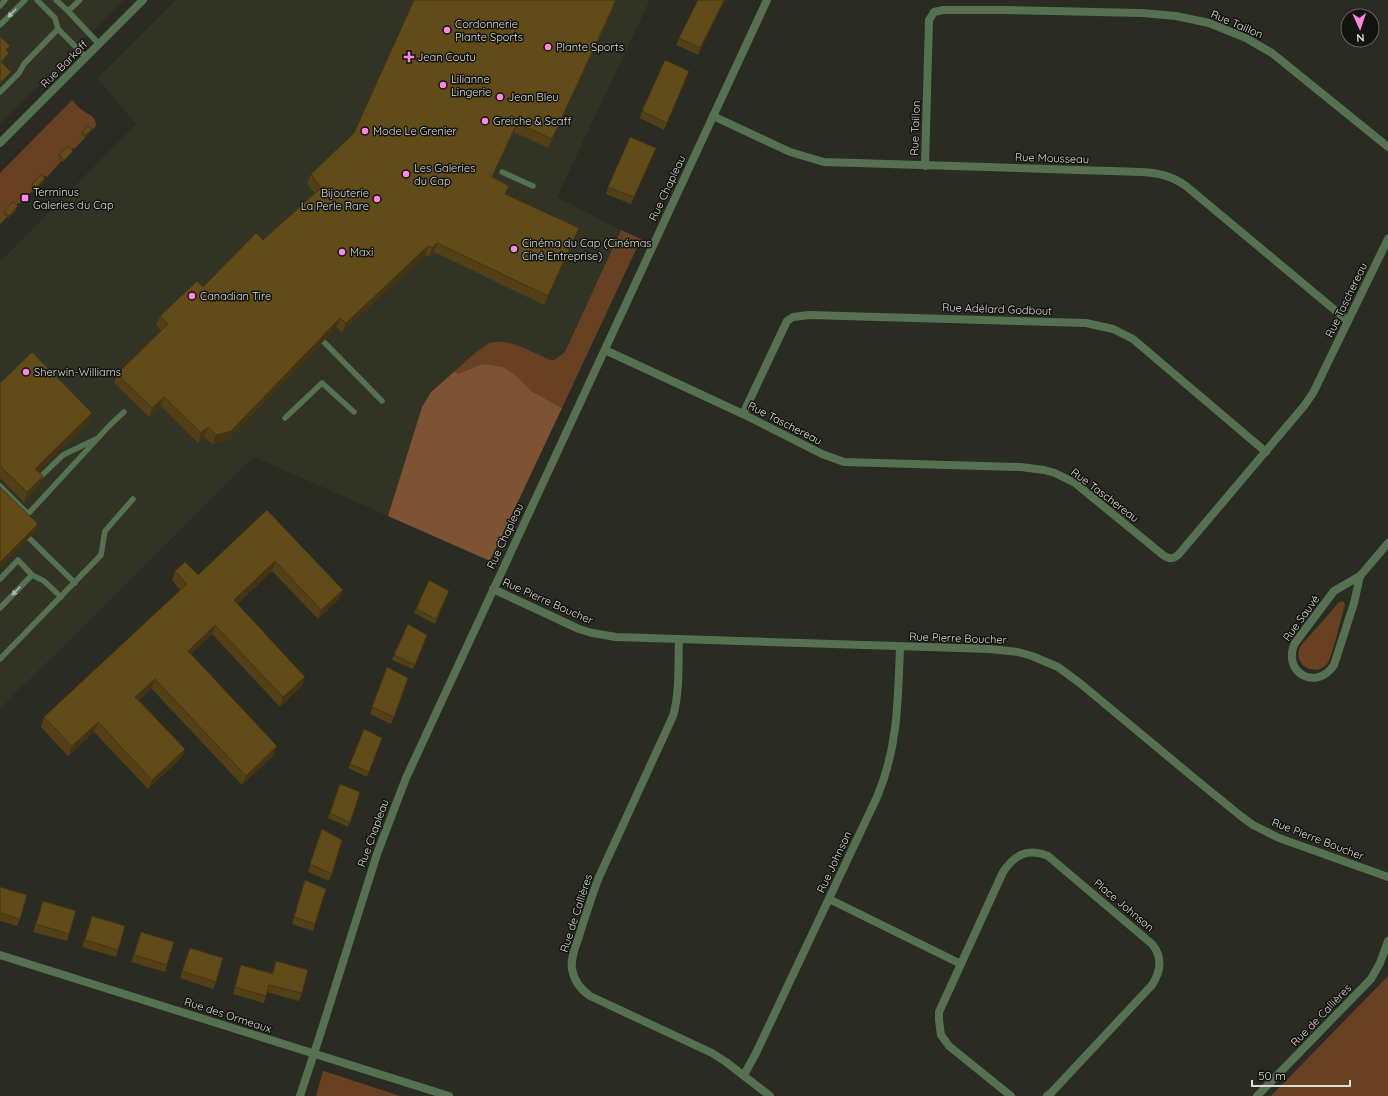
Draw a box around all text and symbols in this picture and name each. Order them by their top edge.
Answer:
street label: Rue Taillon [1209,7,1265,41]
one-way arrow [7,8,17,18]
north arrow [1340,8,1380,48]
place label: Cordonnerie Plante Sports [455,17,523,44]
marker: Cordonnerie Plante Sports [442,25,452,35]
text: N [1356,31,1365,45]
street label: Rue Barkoff [37,37,91,91]
place label: Plante Sports [556,40,624,54]
marker: Plante Sports [543,42,553,52]
place label: Jean Coutu [417,50,476,64]
marker: Jean Coutu [404,52,414,62]
place label: Lilianne Lingerie [451,72,491,99]
marker: Lilianne Lingerie [438,80,448,90]
place label: Jean Bleu [508,90,559,104]
marker: Jean Bleu [495,92,505,102]
street label: Rue Taillon [907,100,923,156]
place label: Greiche & Scaff [493,114,571,128]
marker: Greiche & Scaff [480,116,490,126]
place label: Mode Le Grenier [373,124,457,138]
marker: Mode Le Grenier [360,126,370,136]
street label: Rue Mousseau [1015,150,1089,166]
street label: Rue Chapleau [646,153,688,223]
place label: Les Galeries du Cap [414,161,475,188]
marker: Les Galeries du Cap [401,169,411,179]
place label: Terminus Galeries du Cap [33,185,114,212]
place label: Bijouterie La Perle Rare [301,186,369,213]
marker: Terminus Galeries du Cap [20,193,30,203]
marker: Bijouterie La Perle Rare [372,194,382,204]
place label: Cinéma du Cap (Cinémas Ciné Entreprise) [522,236,652,263]
marker: Cinéma du Cap (Cinémas Ciné Entreprise) [509,244,519,254]
place label: Maxi [350,245,373,259]
marker: Maxi [337,247,347,257]
street label: Rue Taschereau [1322,260,1370,340]
place label: Canadian Tire [200,289,271,303]
marker: Canadian Tire [187,291,197,301]
street label: Rue Adélard Godbout [942,300,1052,318]
place label: Sherwin-Williams [34,365,121,379]
marker: Sherwin-Williams [21,367,31,377]
street label: Rue Taschereau [746,398,824,448]
street label: Rue Taschereau [1068,465,1142,525]
street label: Rue Chapleau [484,501,526,571]
street label: Rue Pierre Boucher [500,575,596,628]
one-way arrow [11,586,21,596]
street label: Rue Sauvé [1280,592,1322,644]
street label: Rue Pierre Boucher [909,629,1008,647]
street label: Rue Chapleau [354,797,392,869]
street label: Rue Pierre Boucher [1270,815,1367,863]
street label: Rue Johnson [814,829,854,895]
street label: Rue de Callières [557,872,595,954]
street label: Place Johnson [1091,876,1157,934]
street label: Rue de Callières [1288,981,1354,1049]
street label: Rue des Ormeaux [183,994,273,1036]
scale bar [1252,1062,1350,1088]
text: 50 m [1258,1068,1286,1083]

